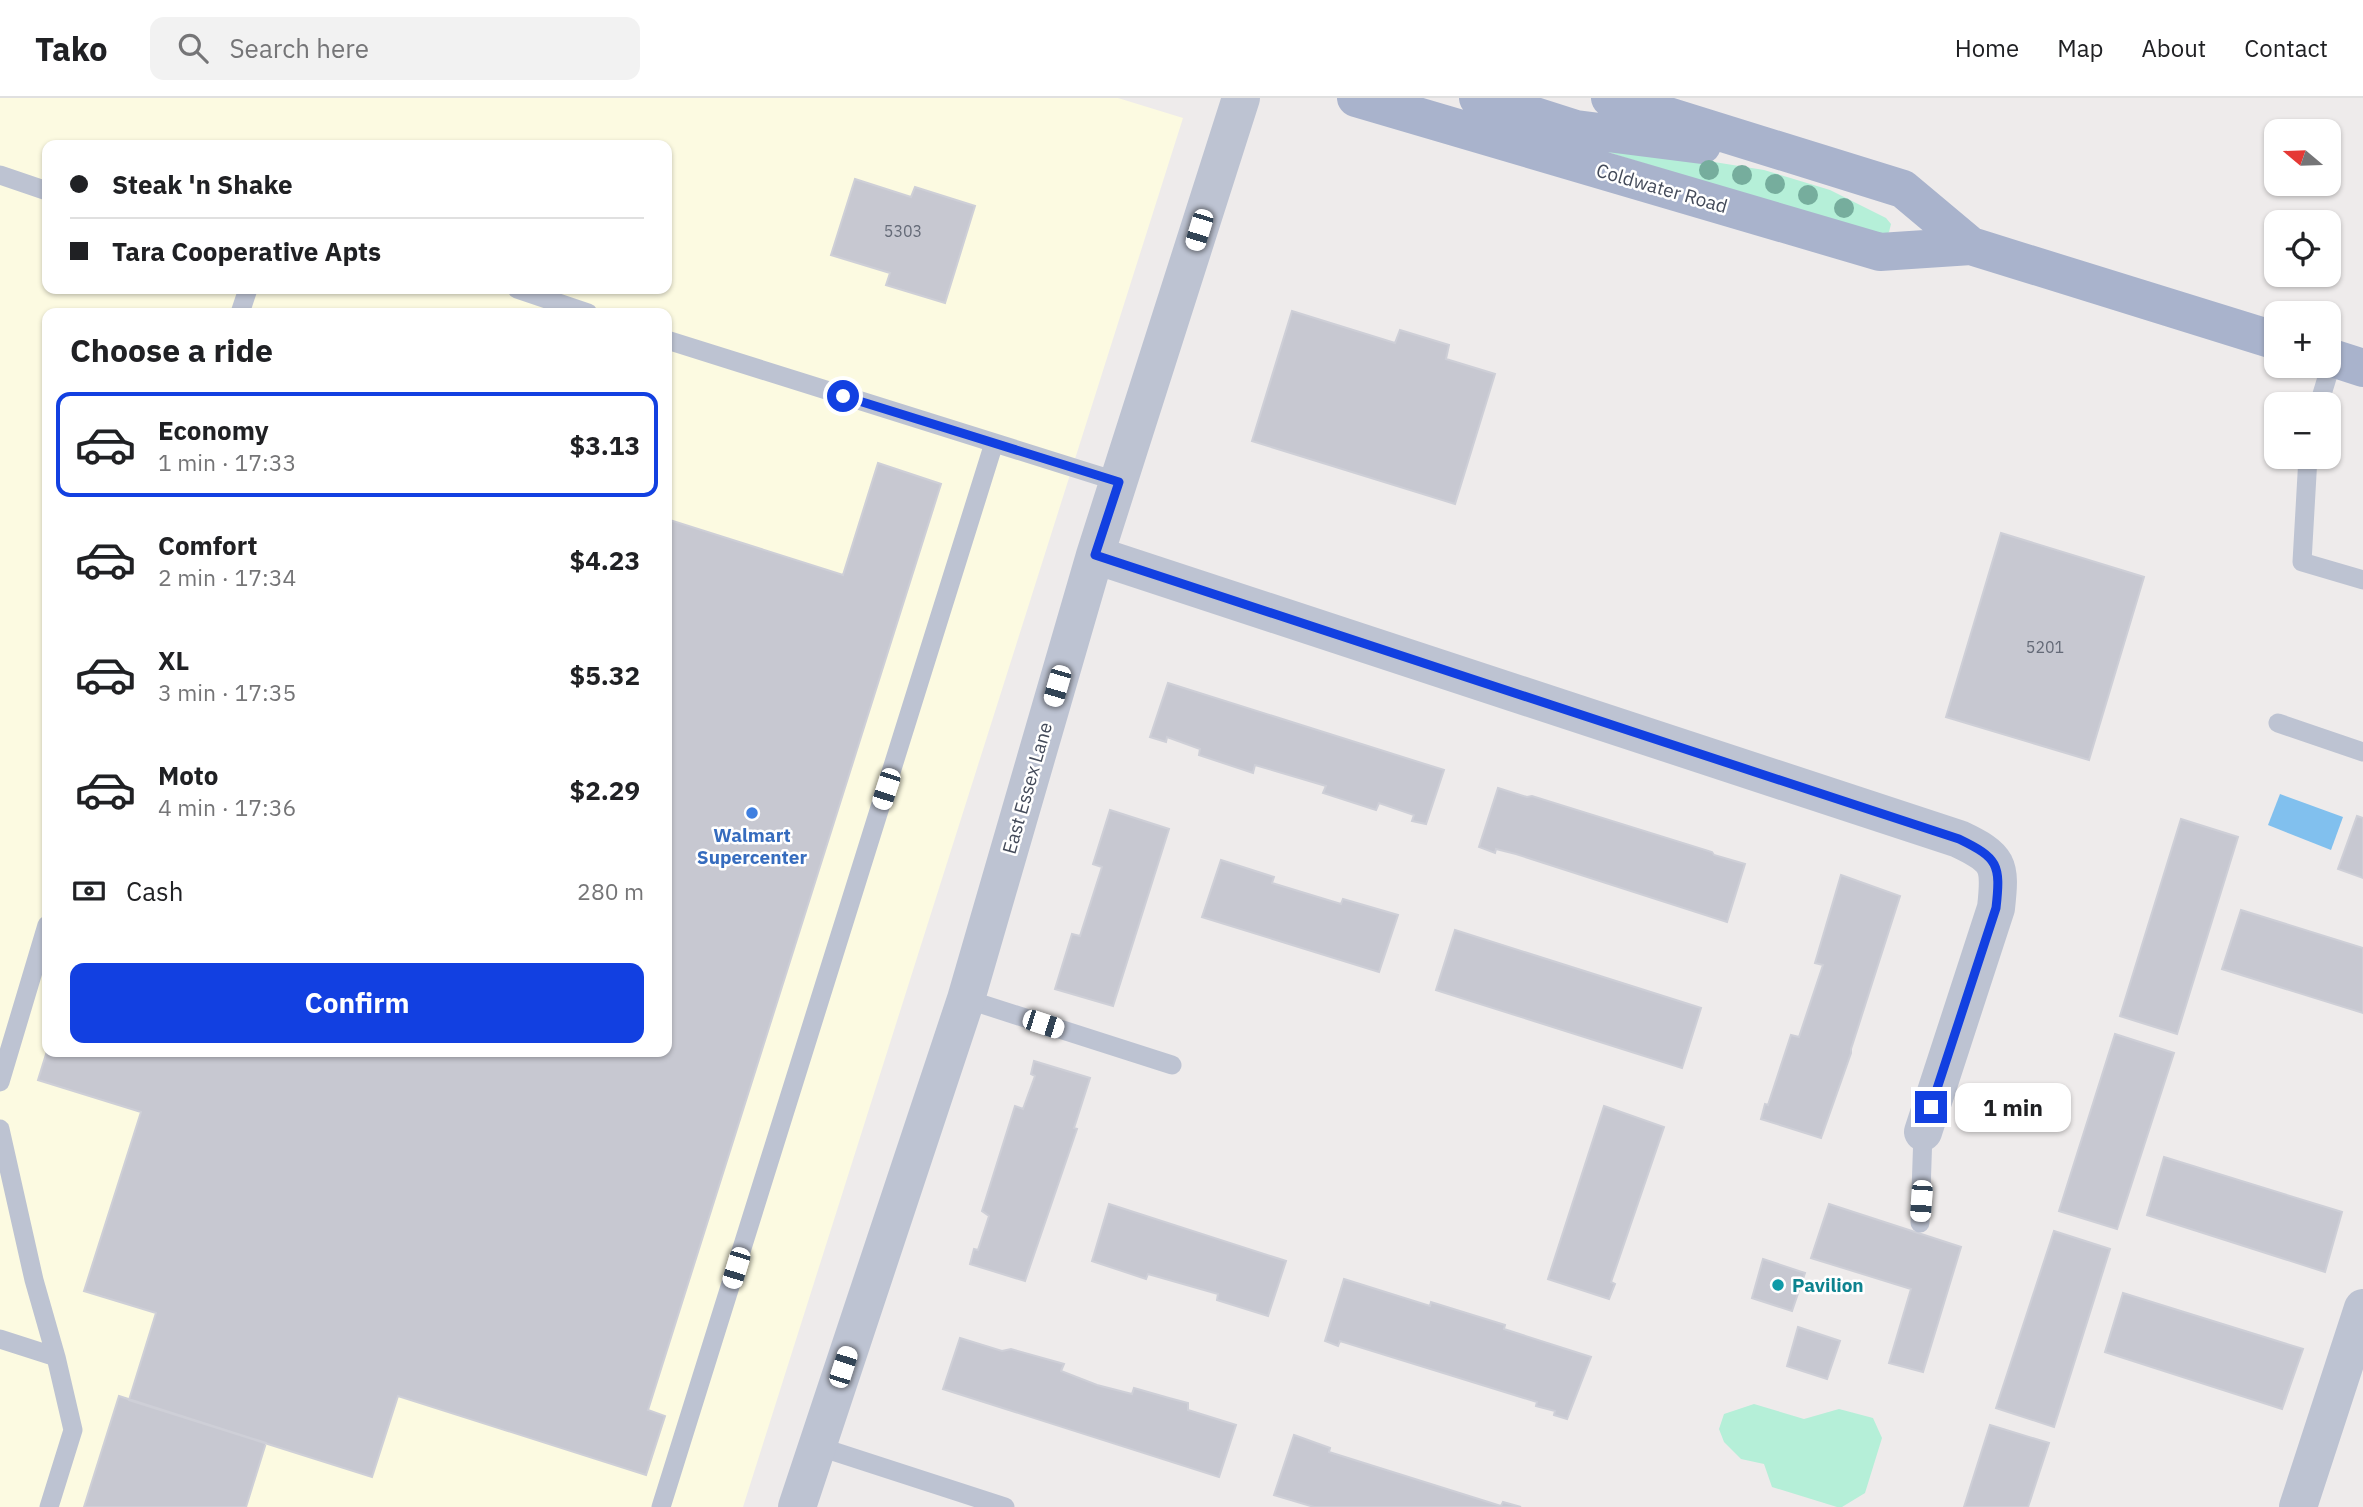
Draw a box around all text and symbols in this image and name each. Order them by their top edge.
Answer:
search box [150,17,640,80]
text: Tako [35,27,108,70]
icon: search [174,29,212,67]
text: Search here [230,31,369,65]
text: Home [1955,32,2019,64]
text: Map [2057,32,2103,64]
text: About [2141,32,2206,64]
text: Contact [2244,32,2328,64]
north arrow [2264,119,2342,196]
map controls [2264,119,2341,469]
street label: Coldwater Road [1594,158,1730,218]
text: Steak 'n Shake [112,167,293,201]
car [1183,207,1216,253]
button: locate [2264,210,2341,287]
house number: 5303 [884,221,922,241]
text: Tara Cooperative Apts [112,234,381,268]
button: + [2264,301,2341,378]
text: Choose a ride [70,329,273,371]
route start [827,380,859,412]
button: − [2264,392,2341,469]
icon: car [74,413,137,476]
text: Economy [158,413,269,447]
text: $3.13 [570,428,640,462]
text: 1 min · 17:33 [158,447,296,477]
icon: car [74,528,137,591]
text: Comfort [158,528,257,562]
text: $4.23 [570,543,640,577]
text: 2 min · 17:34 [158,562,296,592]
house number: 5201 [2026,637,2064,657]
icon: car [74,643,137,706]
text: XL [158,643,189,677]
text: $5.32 [570,658,640,692]
car [1042,663,1073,709]
text: 3 min · 17:35 [158,677,296,707]
street label: East Essex Lane [997,719,1057,857]
icon: car [74,758,137,821]
text: Moto [158,758,218,792]
car [870,766,903,812]
text: $2.29 [570,773,640,807]
text: 4 min · 17:36 [158,792,296,822]
marker: Walmart Supercenter [744,805,760,821]
place label: Walmart Supercenter [697,823,807,869]
icon: cash [70,872,108,910]
text: Cash [126,874,183,908]
text: 280 m [577,876,644,906]
button: Confirm [70,963,644,1043]
car [1020,1008,1067,1040]
callout: 1 min [1955,1082,2071,1132]
route end [1915,1091,1947,1123]
text: 1 min [1983,1092,2043,1122]
car [1910,1179,1933,1223]
car [720,1245,753,1291]
place label: Pavilion [1792,1273,1864,1297]
marker: Pavilion [1770,1277,1786,1293]
car [827,1344,860,1390]

